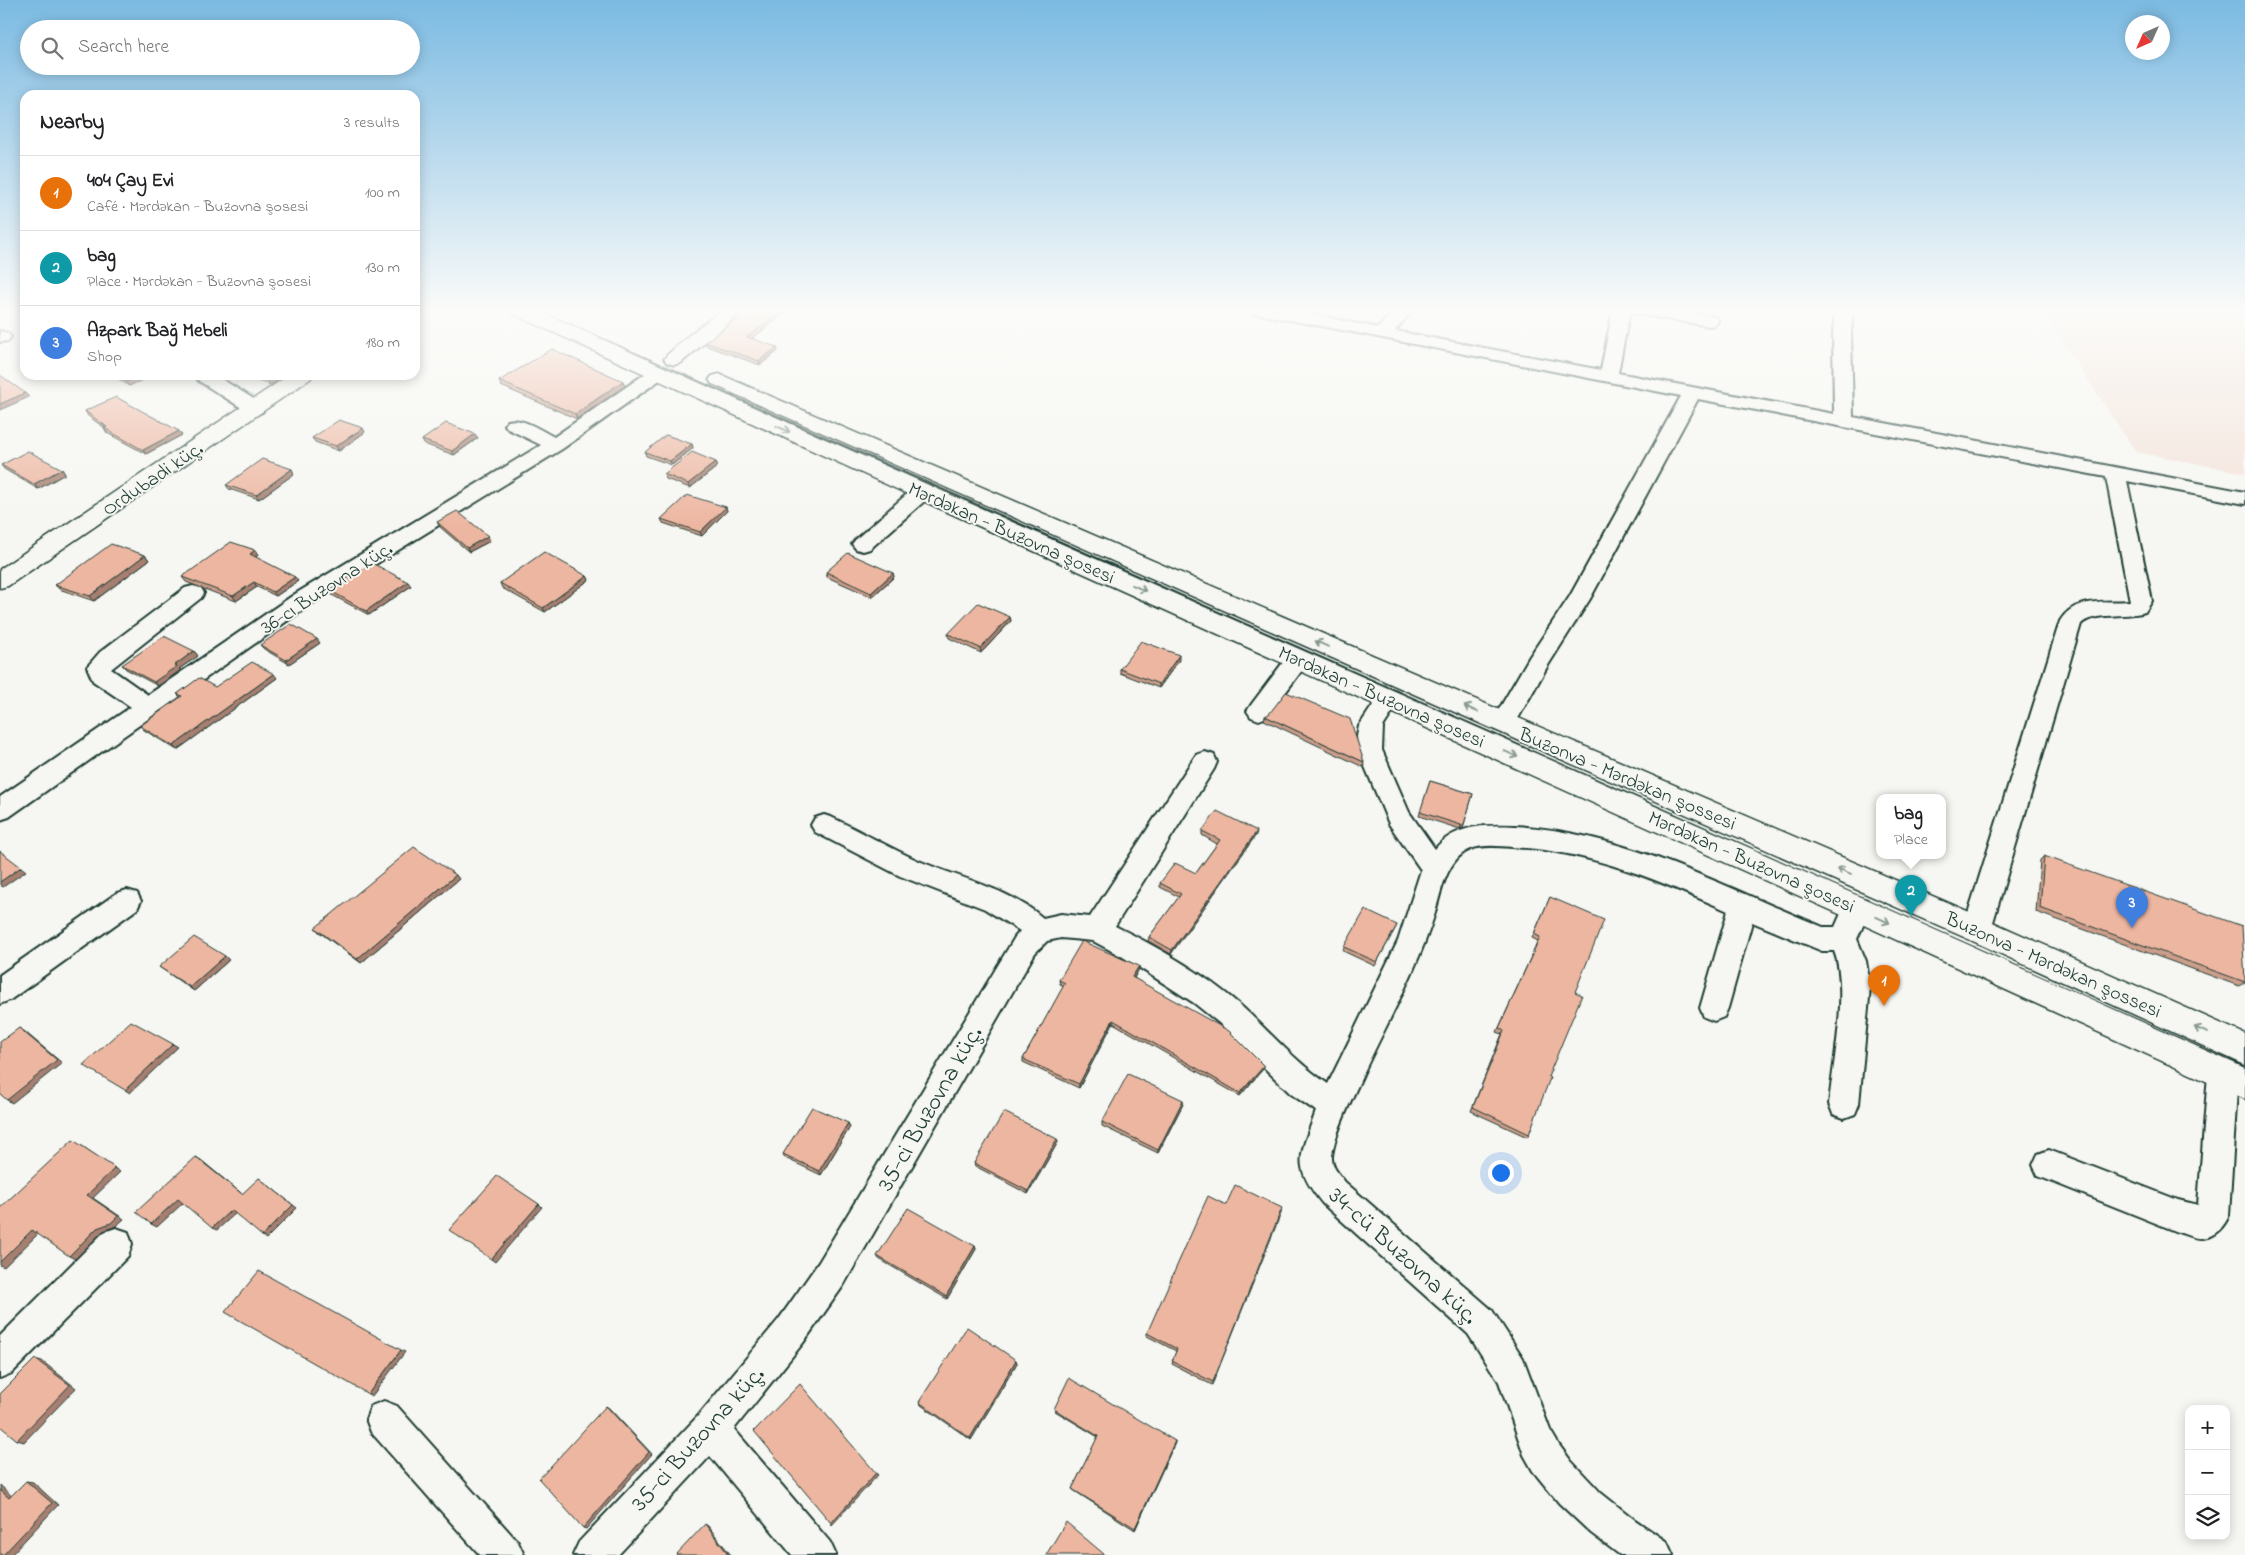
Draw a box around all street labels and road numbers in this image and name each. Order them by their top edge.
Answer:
street label: Ordubadi küç. [97,436,210,525]
street label: Mərdəkan - Buzovna şosesi [903,476,1119,593]
street label: 36-cı Buzovna küç. [256,536,399,643]
street label: Mərdəkan - Buzovna şosesi [1273,640,1489,757]
street label: Buzonva - Mərdəkan şossesi [1513,721,1740,839]
street label: Mərdəkan - Buzovna şosesi [1643,805,1859,922]
street label: Buzonva - Mərdəkan şossesi [1939,905,2166,1027]
street label: 35-ci Buzovna küç. [870,1020,993,1198]
street label: 34-cü Buzovna küç. [1320,1180,1485,1334]
street label: 35-ci Buzovna küç. [624,1359,774,1520]

